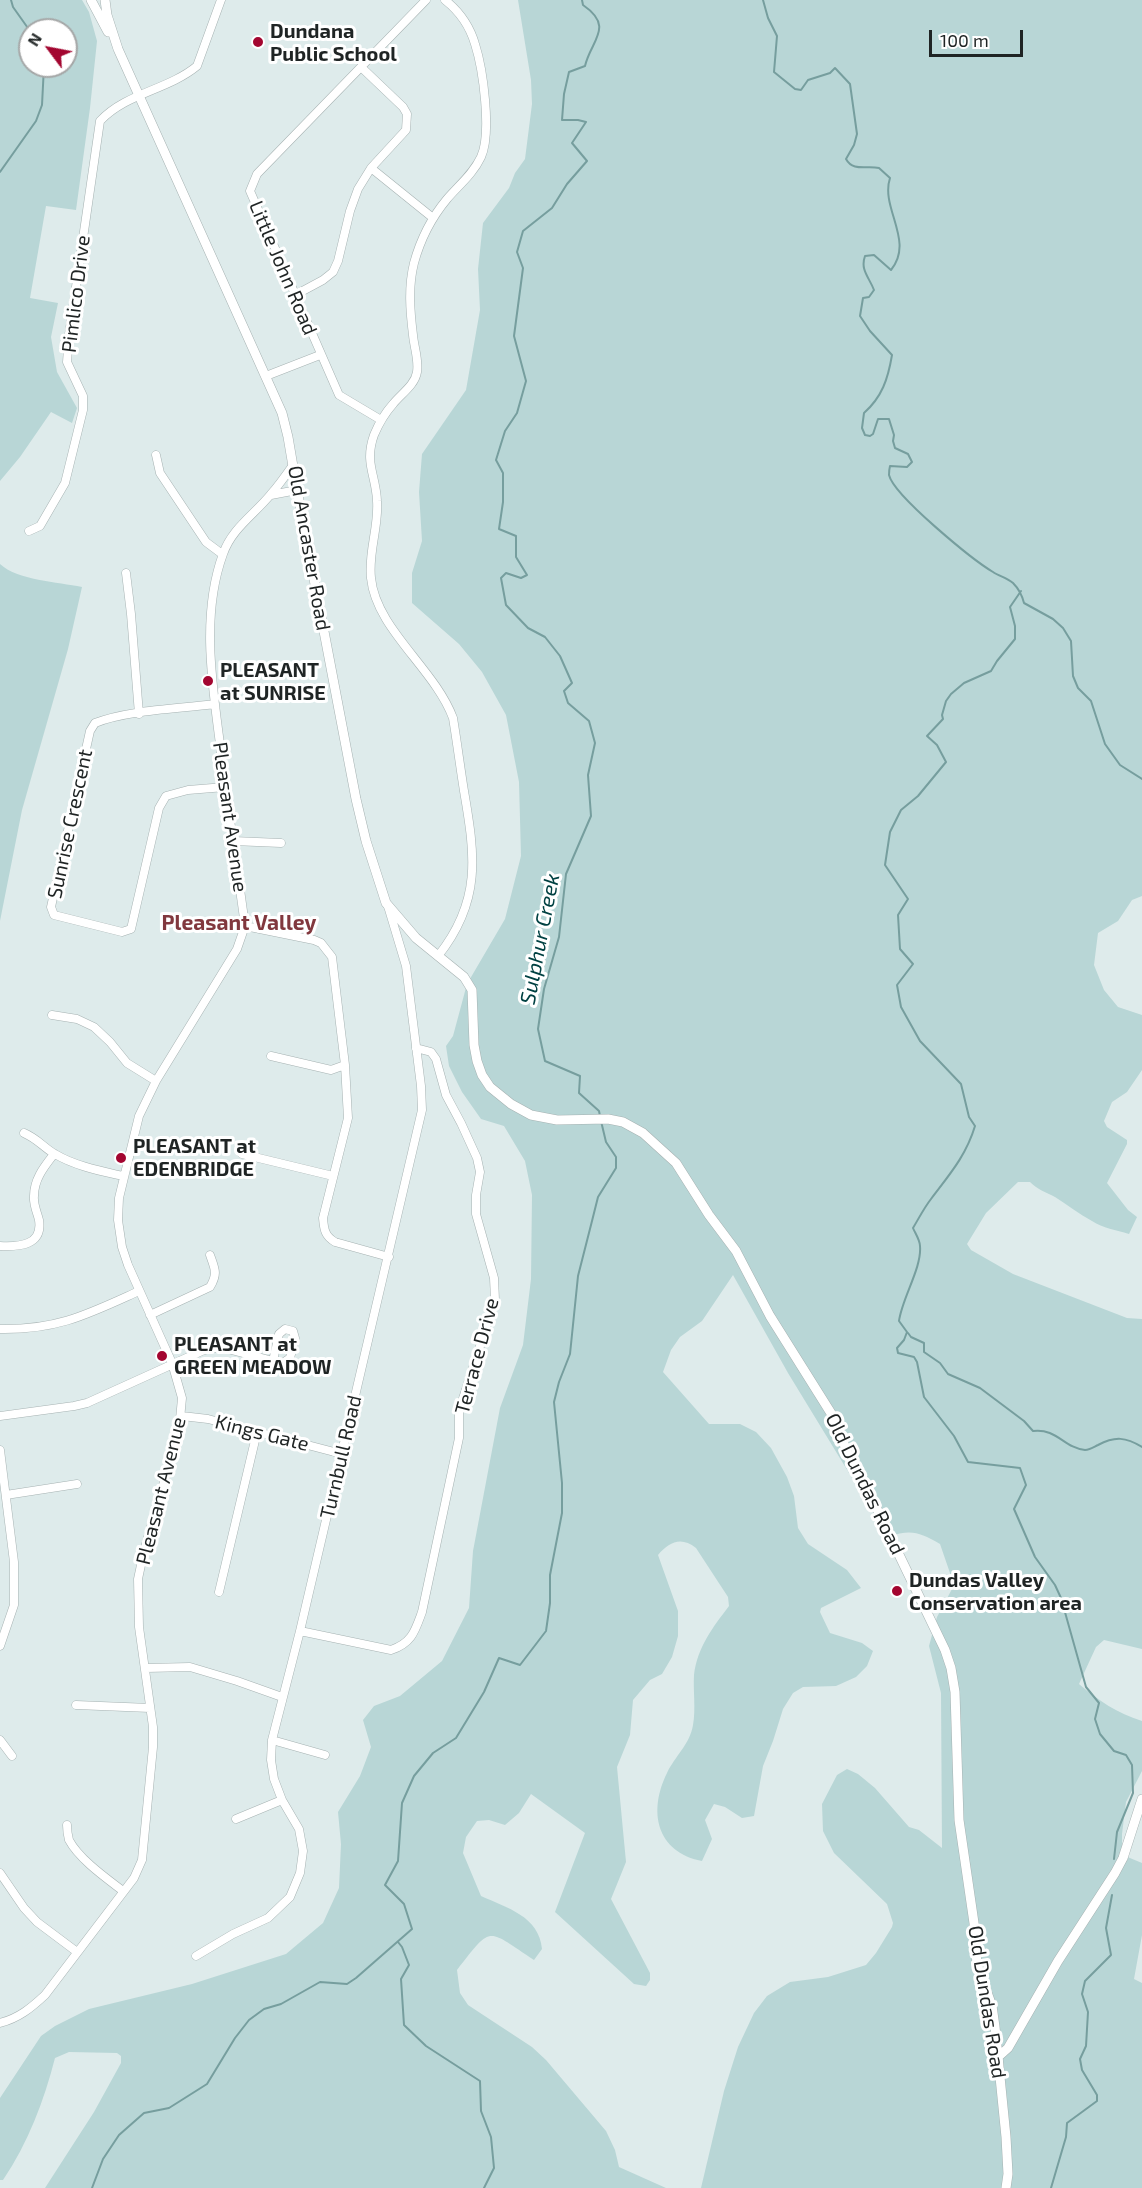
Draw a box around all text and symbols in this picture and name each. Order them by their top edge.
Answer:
north arrow [18,18,78,78]
scale bar [932,18,1026,56]
place label: Dundana Public School [270,19,397,66]
text: N [23,29,45,49]
text: 100 m [940,29,989,51]
marker: Dundana Public School [251,35,265,49]
street label: Little John Road [244,197,322,339]
street label: Pimlico Drive [57,234,95,354]
street label: Old Ancaster Road [283,464,335,632]
place label: PLEASANT at SUNRISE [220,658,326,705]
marker: PLEASANT at SUNRISE [201,674,215,688]
street label: Pleasant Avenue [208,740,252,894]
street label: Sunrise Crescent [42,747,98,901]
water label: Sulphur Creek [515,872,565,1006]
district label: Pleasant Valley [162,910,316,936]
place label: PLEASANT at EDENBRIDGE [133,1134,256,1181]
marker: PLEASANT at EDENBRIDGE [114,1151,128,1165]
street label: Terrace Drive [450,1295,504,1417]
place label: PLEASANT at GREEN MEADOW [174,1332,332,1379]
marker: PLEASANT at GREEN MEADOW [155,1349,169,1363]
street label: Turnbull Road [315,1393,367,1521]
street label: Old Dundas Road [820,1409,910,1559]
street label: Kings Gate [212,1410,312,1456]
street label: Pleasant Avenue [131,1415,191,1567]
place label: Dundas Valley Conservation area [909,1568,1082,1615]
marker: Dundas Valley Conservation area [890,1584,904,1598]
street label: Old Dundas Road [963,1924,1011,2080]

